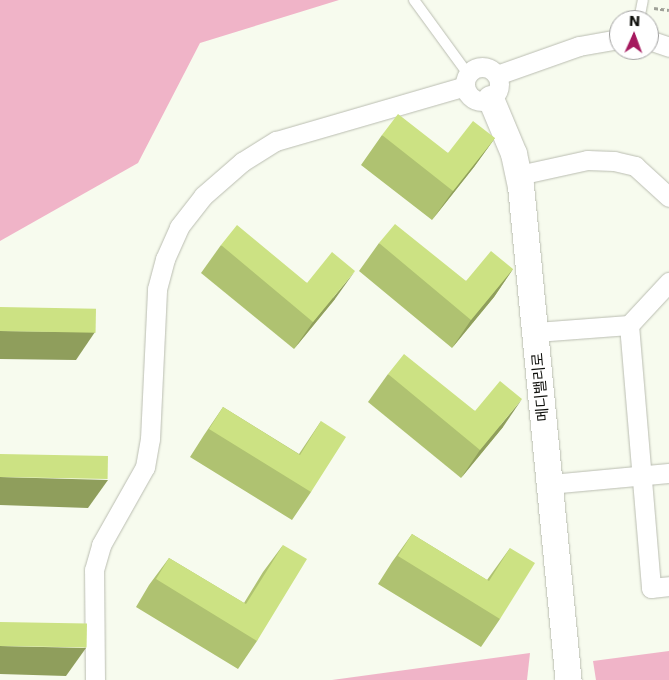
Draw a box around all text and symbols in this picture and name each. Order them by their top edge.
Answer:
north arrow [609,10,659,60]
text: N [628,13,641,29]
street label: 메디밸리로 [529,352,553,422]

